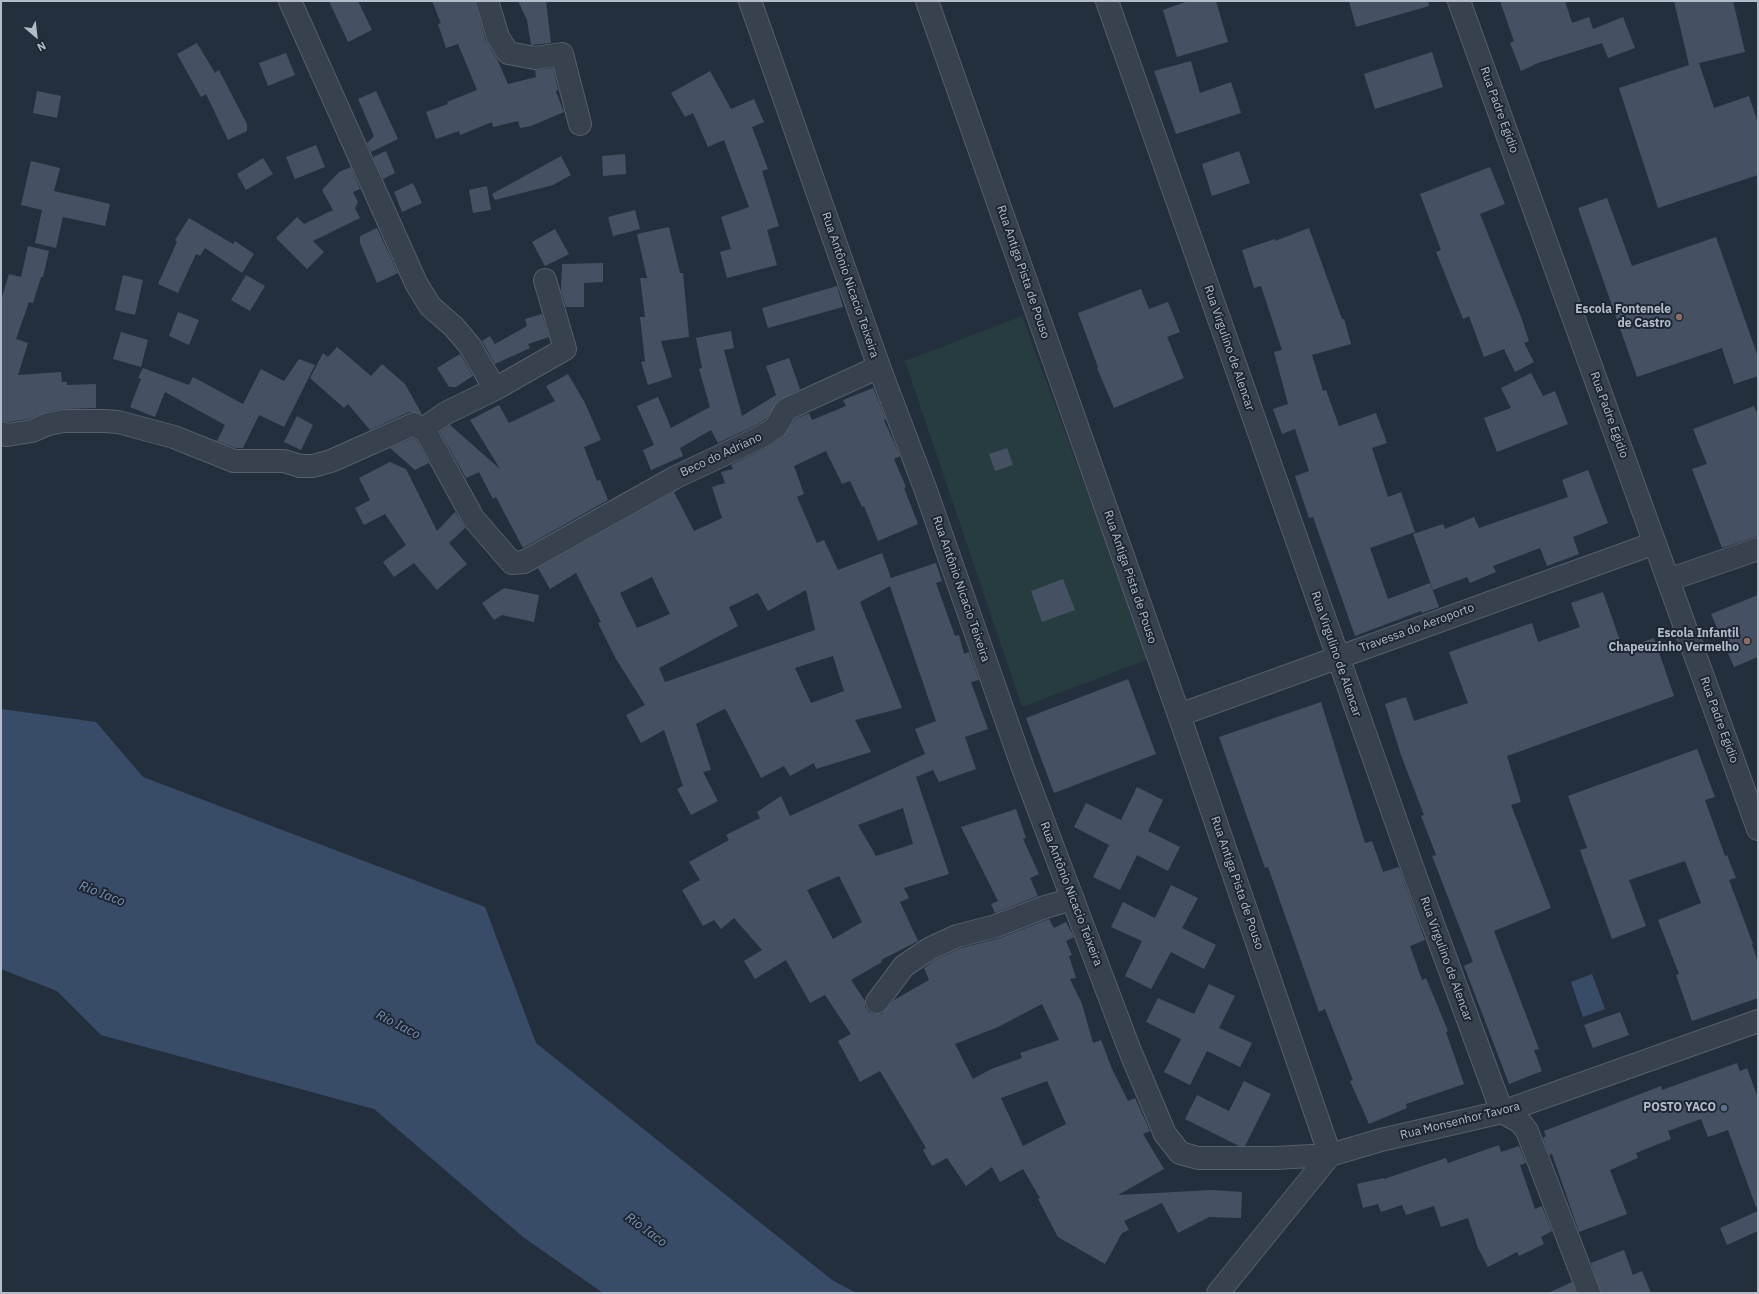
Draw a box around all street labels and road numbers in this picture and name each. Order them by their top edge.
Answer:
street label: Rua Padre Egidio [1477,65,1521,155]
street label: Rua Antiga Pista de Pouso [993,203,1053,341]
street label: Rua Antônio Nicacio Teixeira [818,210,882,360]
street label: Rua Virgulino de Alencar [1201,283,1257,413]
street label: Rua Padre Egidio [1587,370,1631,460]
street label: Beco do Adriano [678,430,764,480]
street label: Rua Antiga Pista de Pouso [1100,508,1160,646]
street label: Rua Antônio Nicacio Teixeira [929,514,993,664]
street label: Rua Virgulino de Alencar [1308,589,1364,719]
street label: Travessa do Aeroporto [1358,601,1476,655]
street label: Rua Padre Egidio [1697,675,1741,765]
street label: Rua Antiga Pista de Pouso [1207,814,1267,952]
street label: Rua Antônio Nicacio Teixeira [1037,820,1105,968]
street label: Rua Virgulino de Alencar [1417,895,1475,1023]
street label: Rua Monsenhor Tavora [1399,1099,1521,1143]

